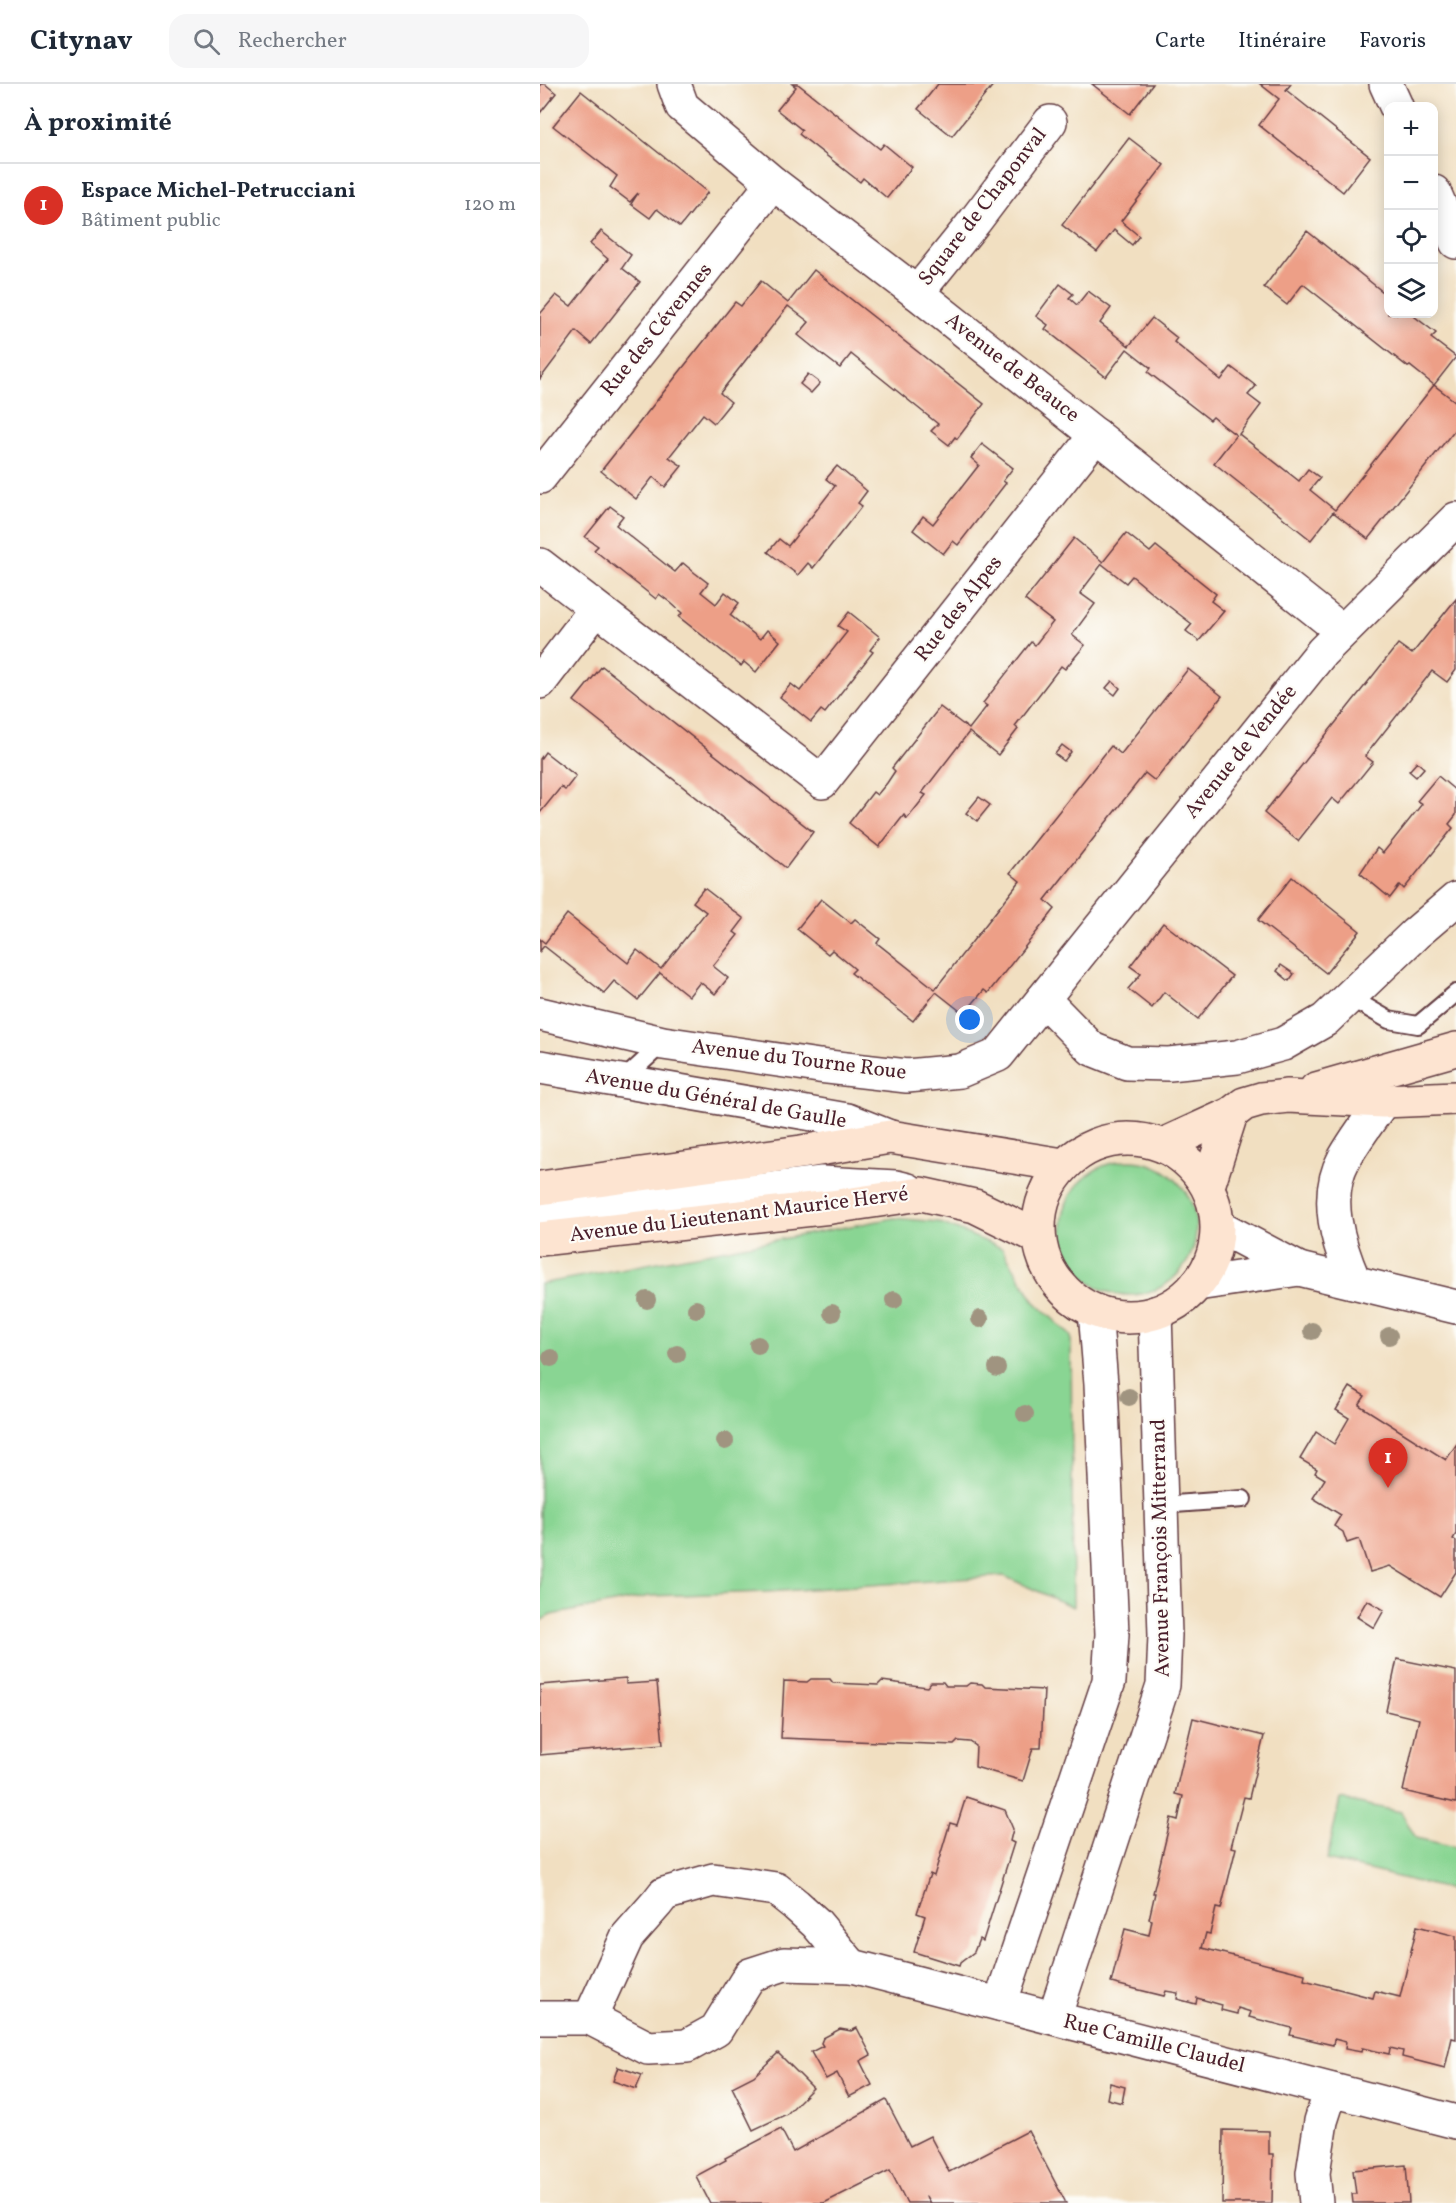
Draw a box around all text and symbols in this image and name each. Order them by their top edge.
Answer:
search box [169,14,589,68]
text: Citynav [30,22,133,61]
icon: search [190,25,223,58]
text: Rechercher [238,26,347,57]
text: Carte [1155,27,1205,56]
text: Itinéraire [1238,27,1326,56]
text: Favoris [1359,27,1426,56]
map controls [1384,102,1438,318]
button: + [1384,102,1438,156]
text: À proximité [24,105,172,141]
street label: Square de Chaponval [912,122,1054,292]
button: − [1384,156,1438,210]
text: Espace Michel-Petrucciani [81,176,356,207]
text: 1 [39,191,48,219]
text: 120 m [464,191,516,219]
text: Bâtiment public [81,207,221,235]
button: locate [1384,210,1438,264]
street label: Rue des Cévennes [594,257,720,403]
button: layers [1384,264,1438,318]
street label: Avenue de Beauce [939,306,1085,430]
street label: Rue des Alpes [908,550,1010,668]
street label: Avenue de Vendée [1178,679,1304,825]
your location [955,1005,984,1034]
street label: Avenue du Tourne Roue [690,1032,908,1088]
street label: Avenue du Général de Gaulle [583,1062,849,1136]
street label: Avenue du Lieutenant Maurice Hervé [568,1180,910,1250]
street label: Avenue François Mitterrand [1144,1419,1178,1677]
pin: 1 [1368,1438,1408,1488]
street label: Rue Camille Claudel [1060,2007,1248,2081]

